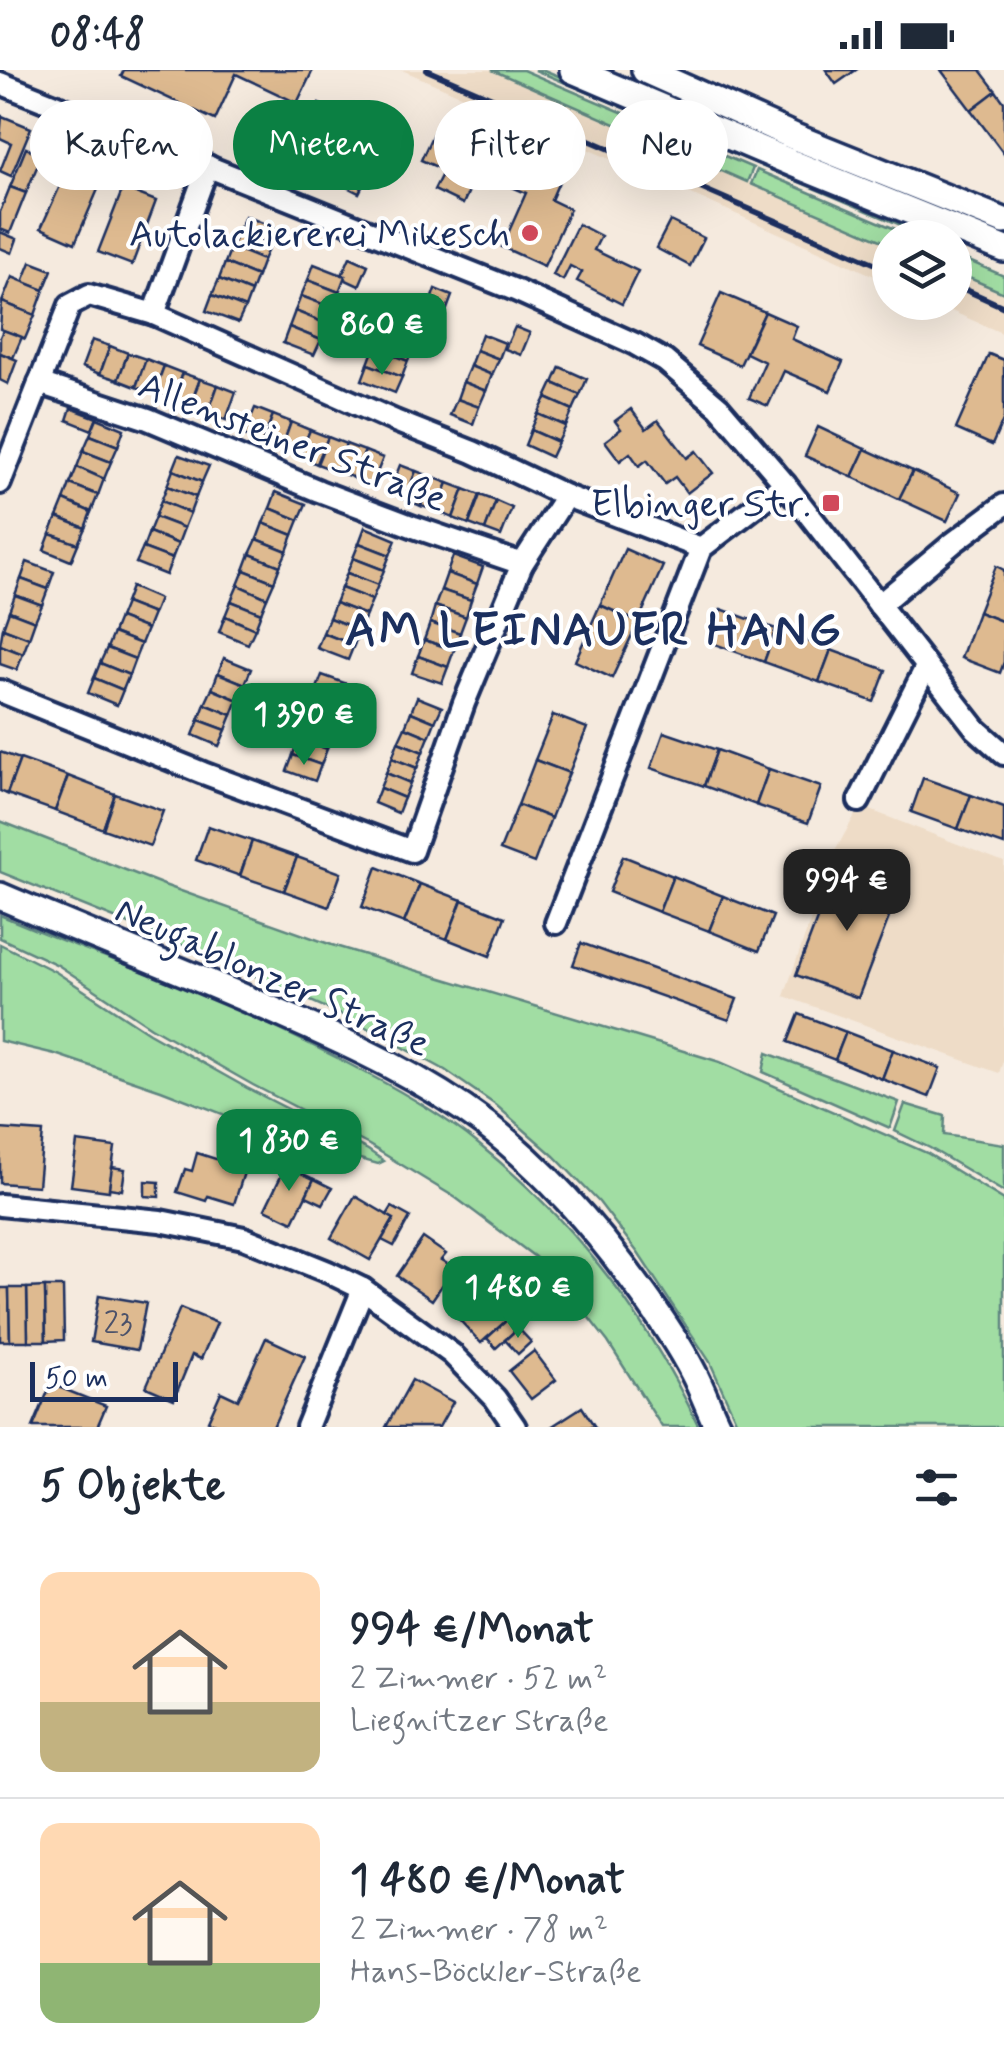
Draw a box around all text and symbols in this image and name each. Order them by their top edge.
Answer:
text: 08:48 [50,11,145,60]
chip: Kaufen [30,100,213,190]
chip: Mieten [233,100,414,190]
chip: Filter [434,100,586,190]
chip: Neu [606,100,728,190]
place label: Autolackiererei Mikesch [129,211,510,260]
map controls [872,220,972,320]
button: layers [872,220,972,320]
marker: Autolackiererei Mikesch [519,222,541,244]
pin: 860 € [312,293,452,378]
text: 860 € [340,304,424,346]
street label: Allensteiner Straße [131,362,453,525]
place label: Elbinger Str. [591,481,811,530]
marker: Elbinger Str. [820,492,842,514]
district label: AM LEINAUER HANG [345,600,843,663]
pin: 1 390 € [212,683,396,768]
text: 1 390 € [254,694,354,736]
pin: 994 € [777,849,917,934]
text: 994 € [805,860,889,902]
street label: Neugablonzer Straße [105,887,437,1073]
pin: 1 830 € [197,1109,381,1194]
text: 1 830 € [238,1120,340,1162]
pin: 1 480 € [426,1256,610,1341]
text: 1 480 € [464,1267,572,1309]
house number: 23 [103,1303,133,1345]
scale bar [30,1357,178,1402]
text: 50 m [45,1361,108,1398]
text: 5 Objekte [40,1460,225,1515]
icon: filters [909,1460,964,1515]
text: 994 €/Monat [350,1603,594,1658]
icon: home [120,1612,240,1732]
text: 2 Zimmer · 52 m² [350,1658,607,1700]
text: Liegnitzer Straße [350,1700,609,1742]
text: 1 480 €/Monat [350,1854,625,1909]
icon: home [120,1863,240,1983]
text: 2 Zimmer · 78 m² [350,1909,608,1951]
text: Hans-Böckler-Straße [350,1951,642,1993]

